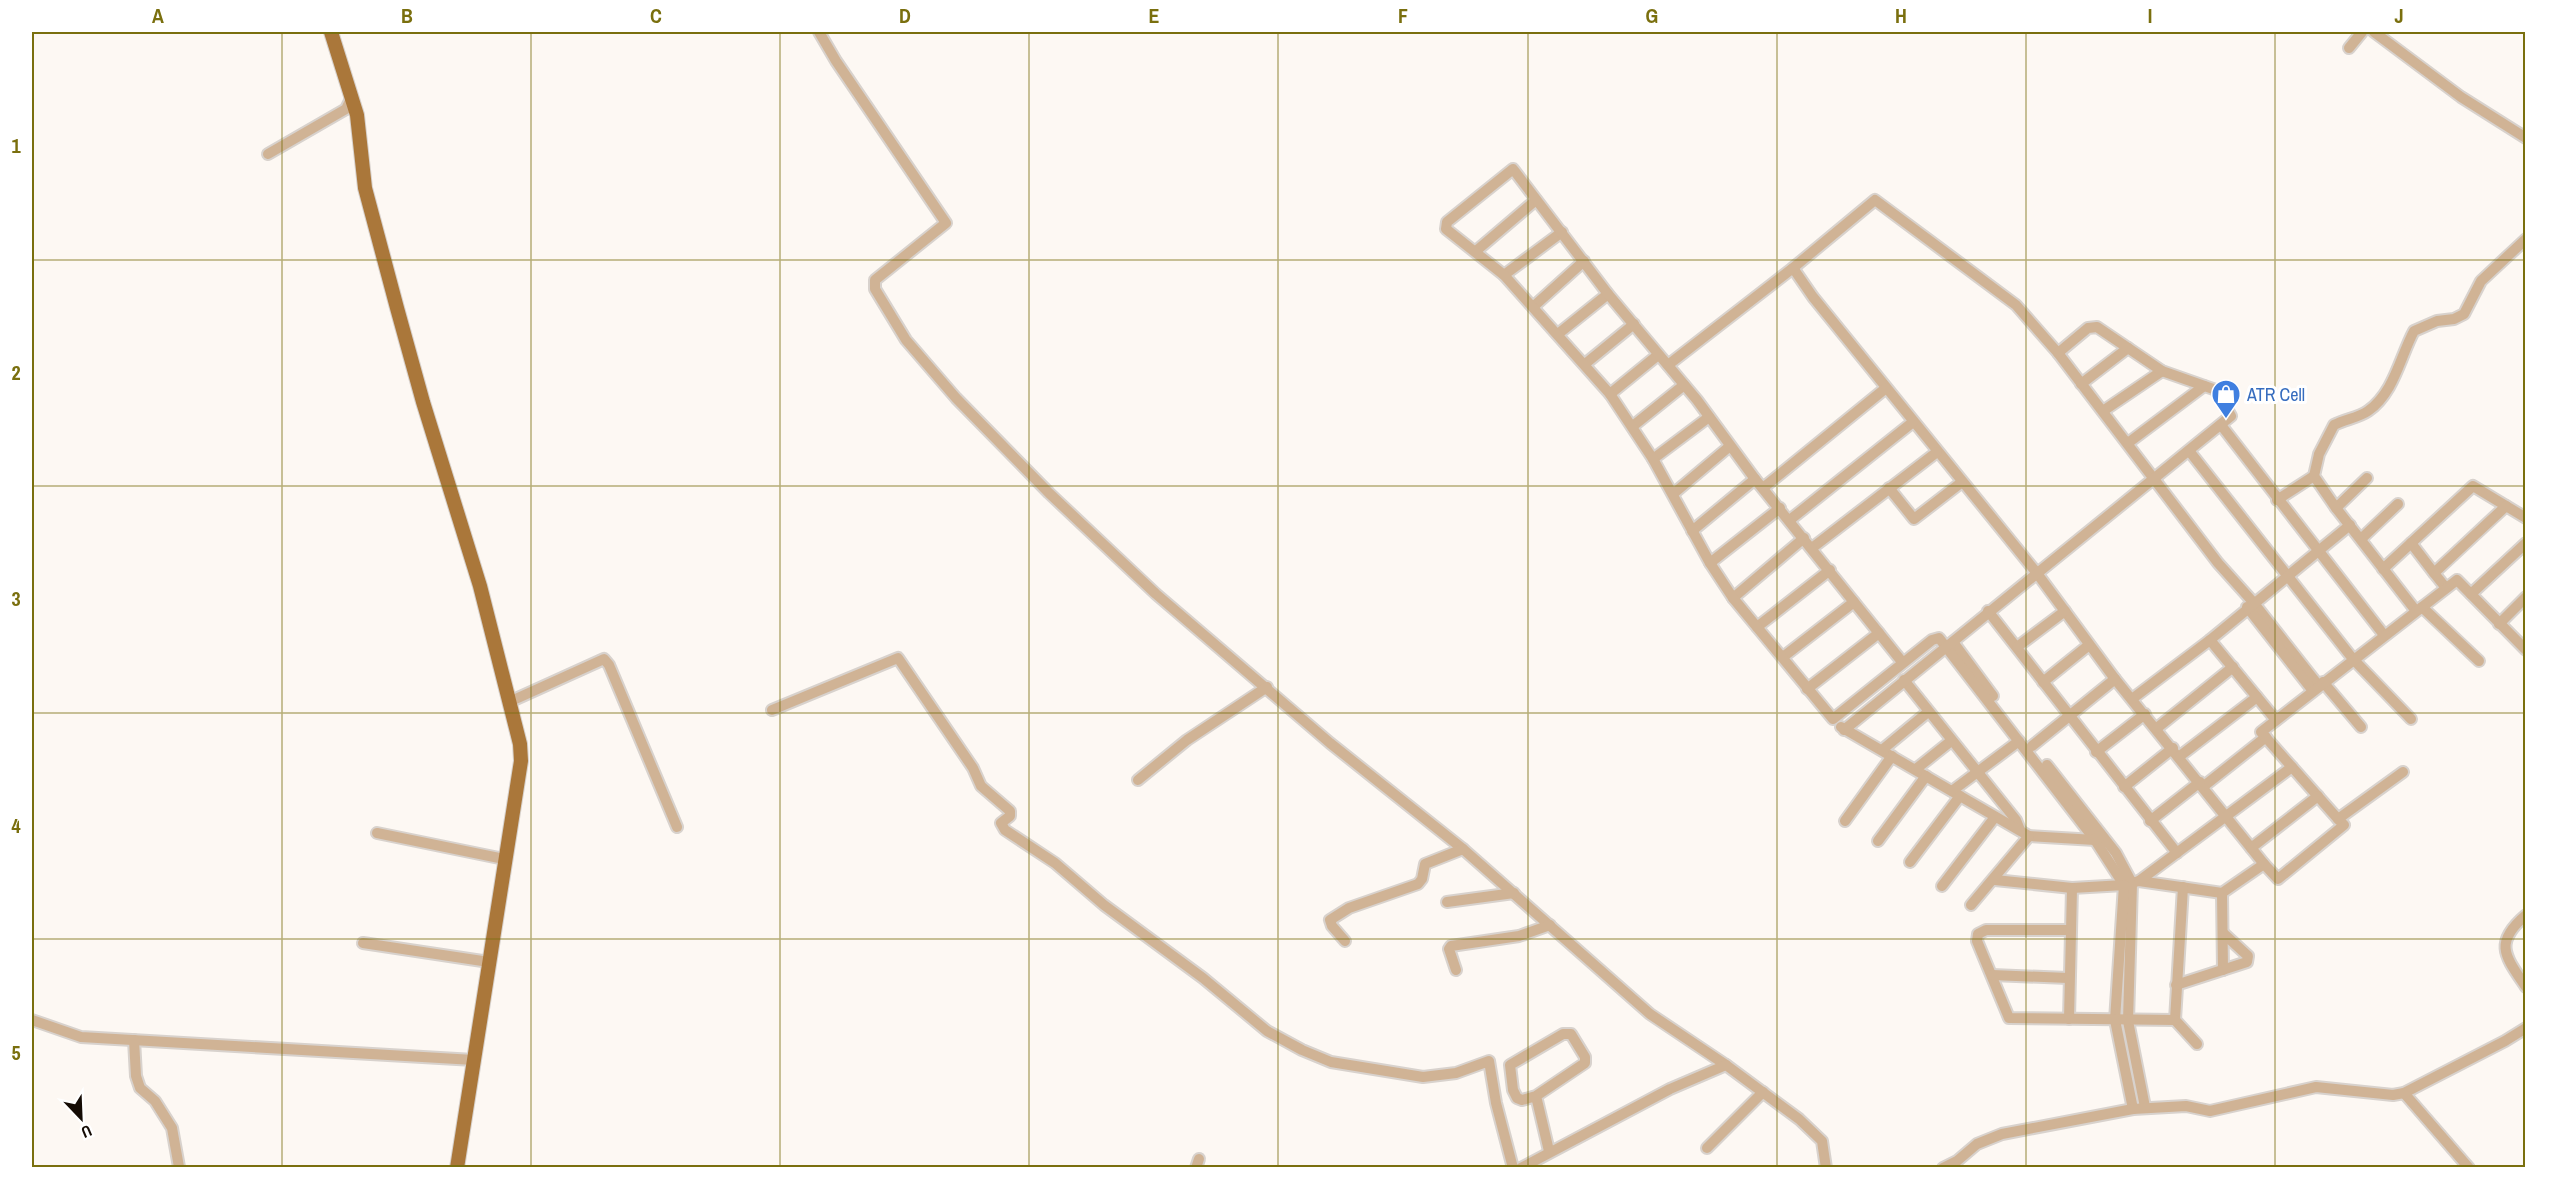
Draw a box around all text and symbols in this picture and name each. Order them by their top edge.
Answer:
text: A [152,2,164,29]
text: B [401,2,413,29]
text: C [650,2,662,29]
text: D [899,2,911,29]
text: E [1149,2,1160,29]
text: F [1398,2,1408,29]
text: G [1646,2,1658,29]
text: H [1895,2,1907,29]
text: I [2148,2,2152,29]
text: J [2394,2,2404,29]
text: 1 [11,132,21,159]
text: 2 [11,359,21,386]
shop icon: ATR Cell [2210,378,2242,420]
place label: ATR Cell [2246,382,2305,407]
text: 3 [11,585,21,612]
text: 4 [11,812,21,839]
text: 5 [11,1039,21,1066]
north arrow [51,1088,111,1148]
text: U [78,1120,96,1144]

